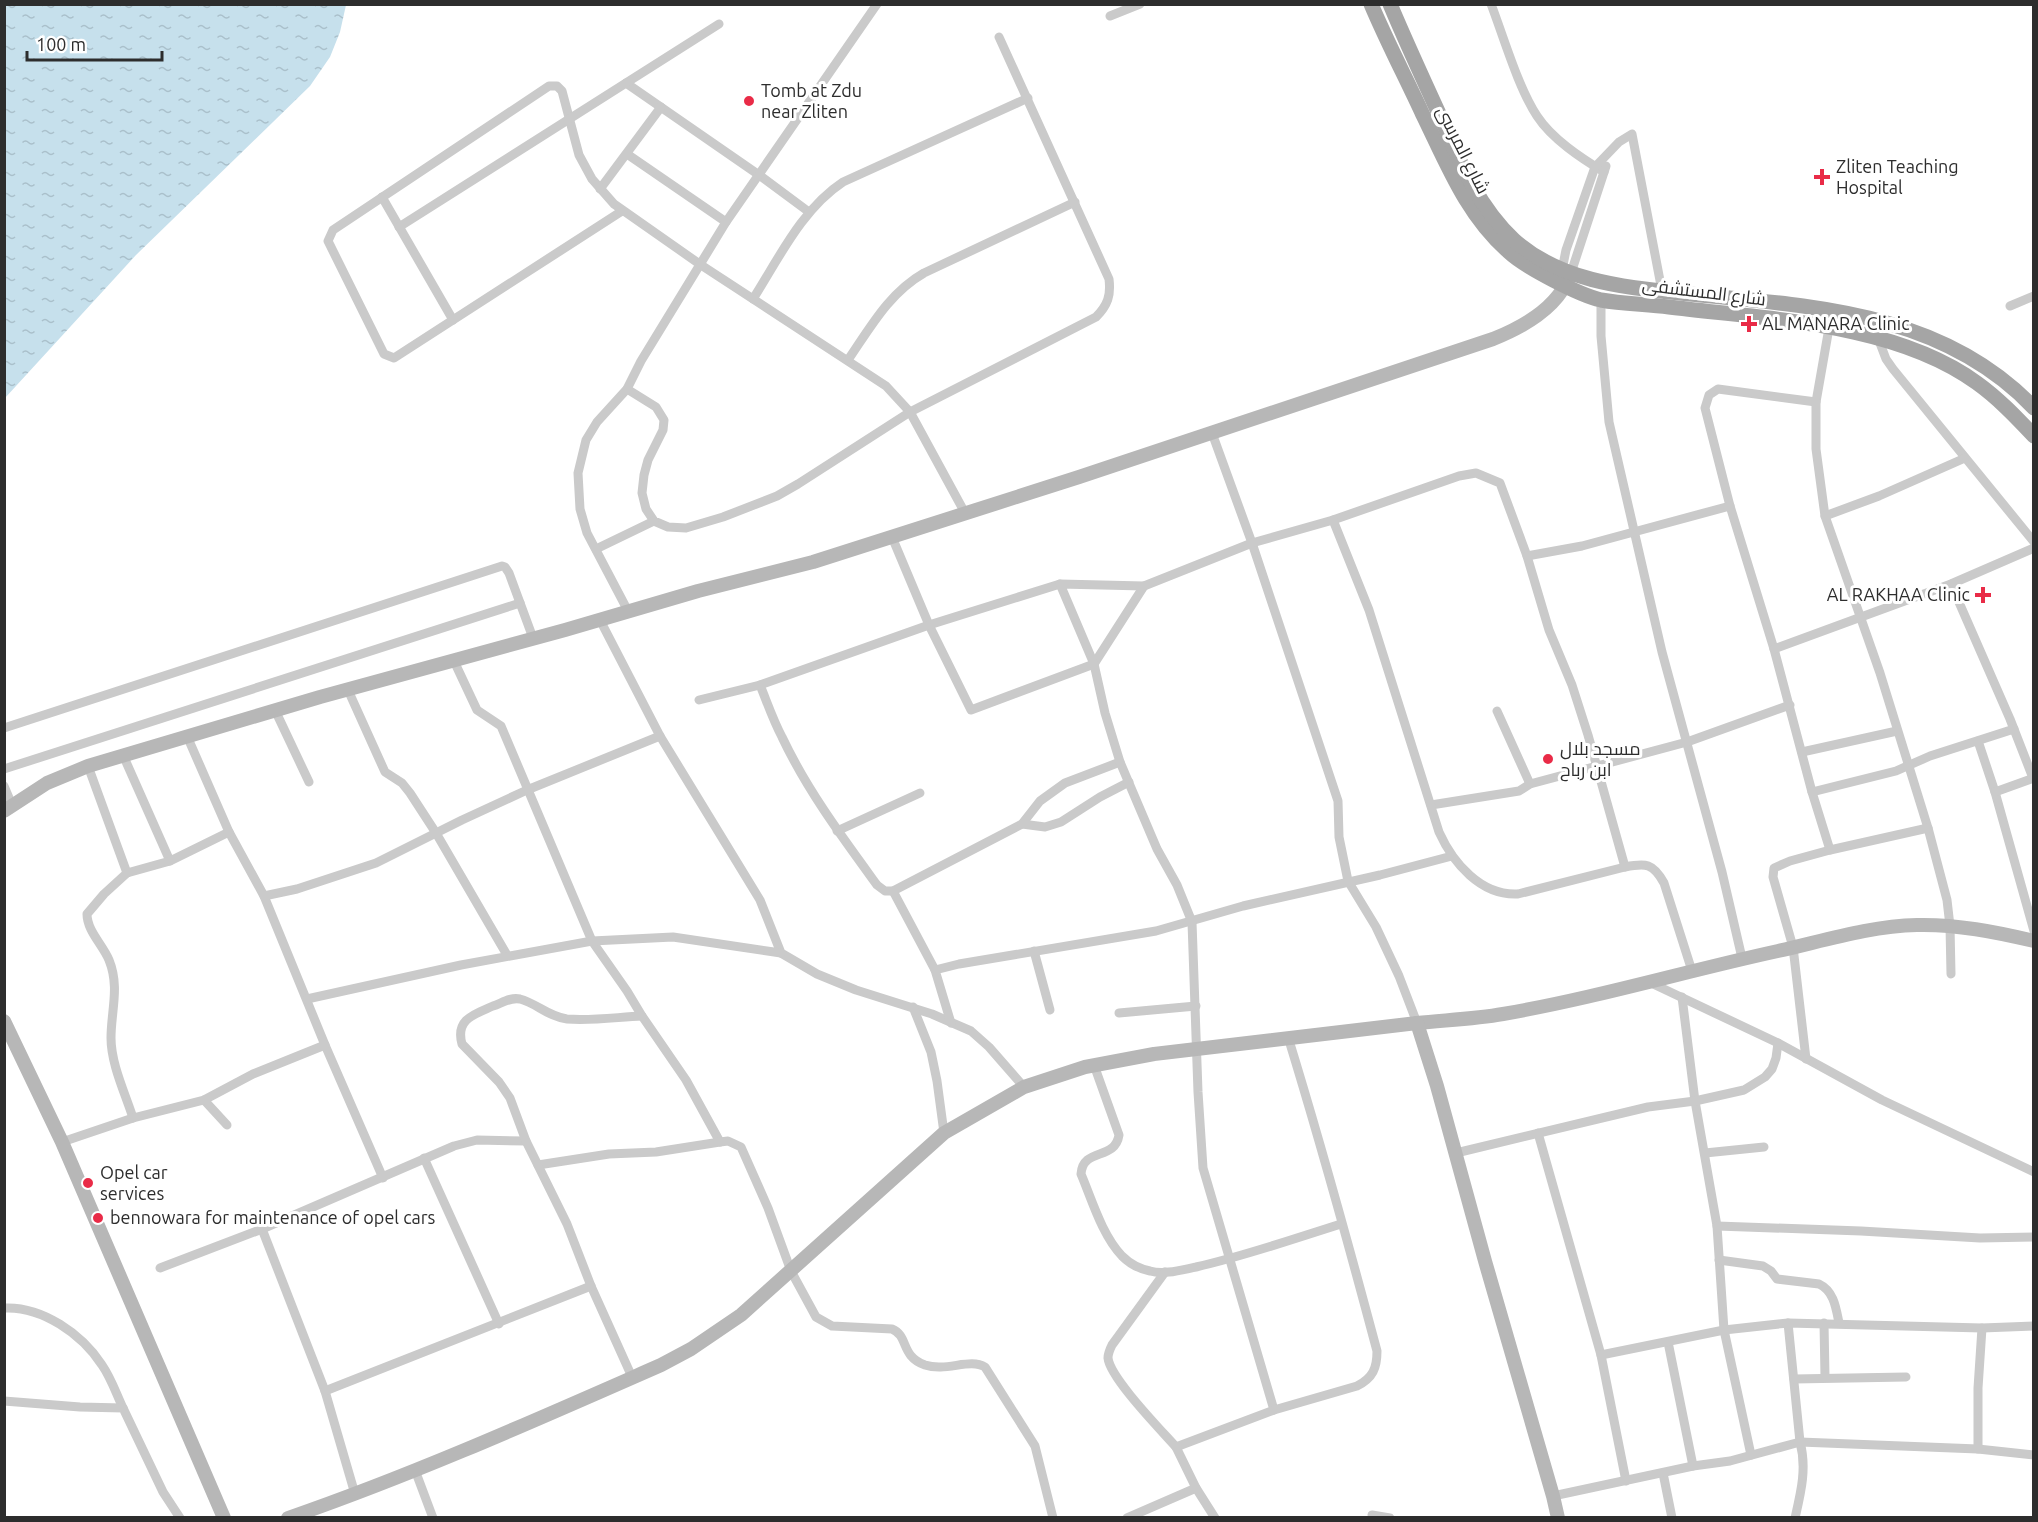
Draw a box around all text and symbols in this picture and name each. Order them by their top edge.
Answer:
scale bar [27,24,162,62]
text: 100 m [36,34,86,54]
place label: Tomb at Zdu near Zliten [761,80,862,121]
marker: Tomb at Zdu near Zliten [742,94,756,108]
street label: شارع المرسى [1431,103,1494,198]
place label: Zliten Teaching Hospital [1836,156,1959,197]
marker: Zliten Teaching Hospital [1813,168,1831,186]
street label: شارع المستشفى [1641,273,1767,312]
place label: AL MANARA Clinic [1762,313,1910,333]
marker: AL MANARA Clinic [1740,315,1758,333]
place label: AL RAKHAA Clinic [1827,584,1970,604]
marker: AL RAKHAA Clinic [1974,586,1992,604]
place label: مسجد بلال ابن رباح [1560,738,1641,782]
marker: مسجد بلال ابن رباح [1541,752,1555,766]
place label: Opel car services [100,1162,168,1203]
marker: Opel car services [81,1176,95,1190]
place label: bennowara for maintenance of opel cars [110,1207,436,1227]
marker: bennowara for maintenance of opel cars [91,1211,105,1225]

